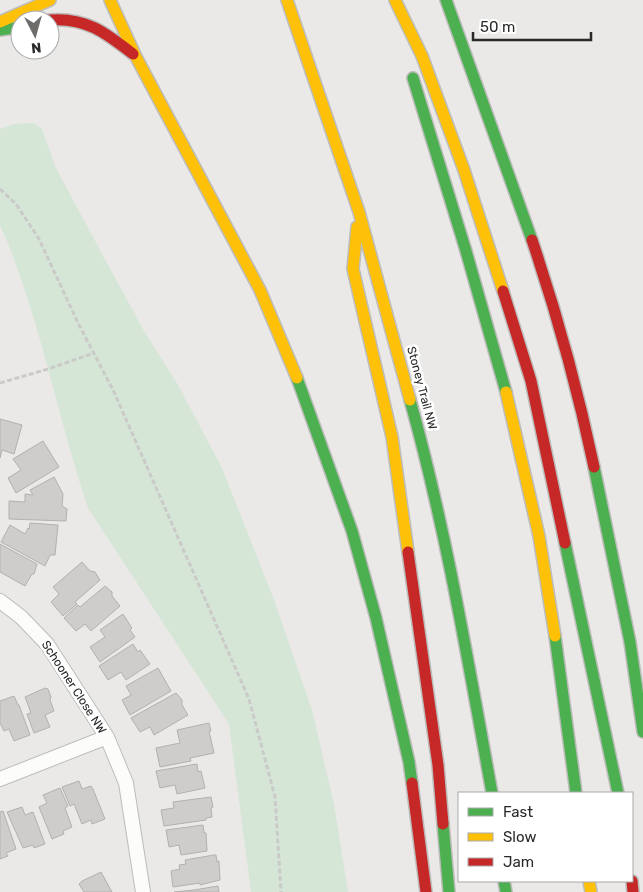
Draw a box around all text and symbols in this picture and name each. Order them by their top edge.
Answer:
north arrow [10,10,60,60]
scale bar [473,10,590,42]
text: 50 m [480,18,515,36]
text: N [30,38,42,56]
street label: Stoney Trail NW [404,345,440,431]
street label: Schooner Close NW [39,638,109,736]
legend [458,792,633,882]
text: Fast [503,803,533,821]
text: Slow [503,828,536,846]
text: Jam [503,853,534,871]

